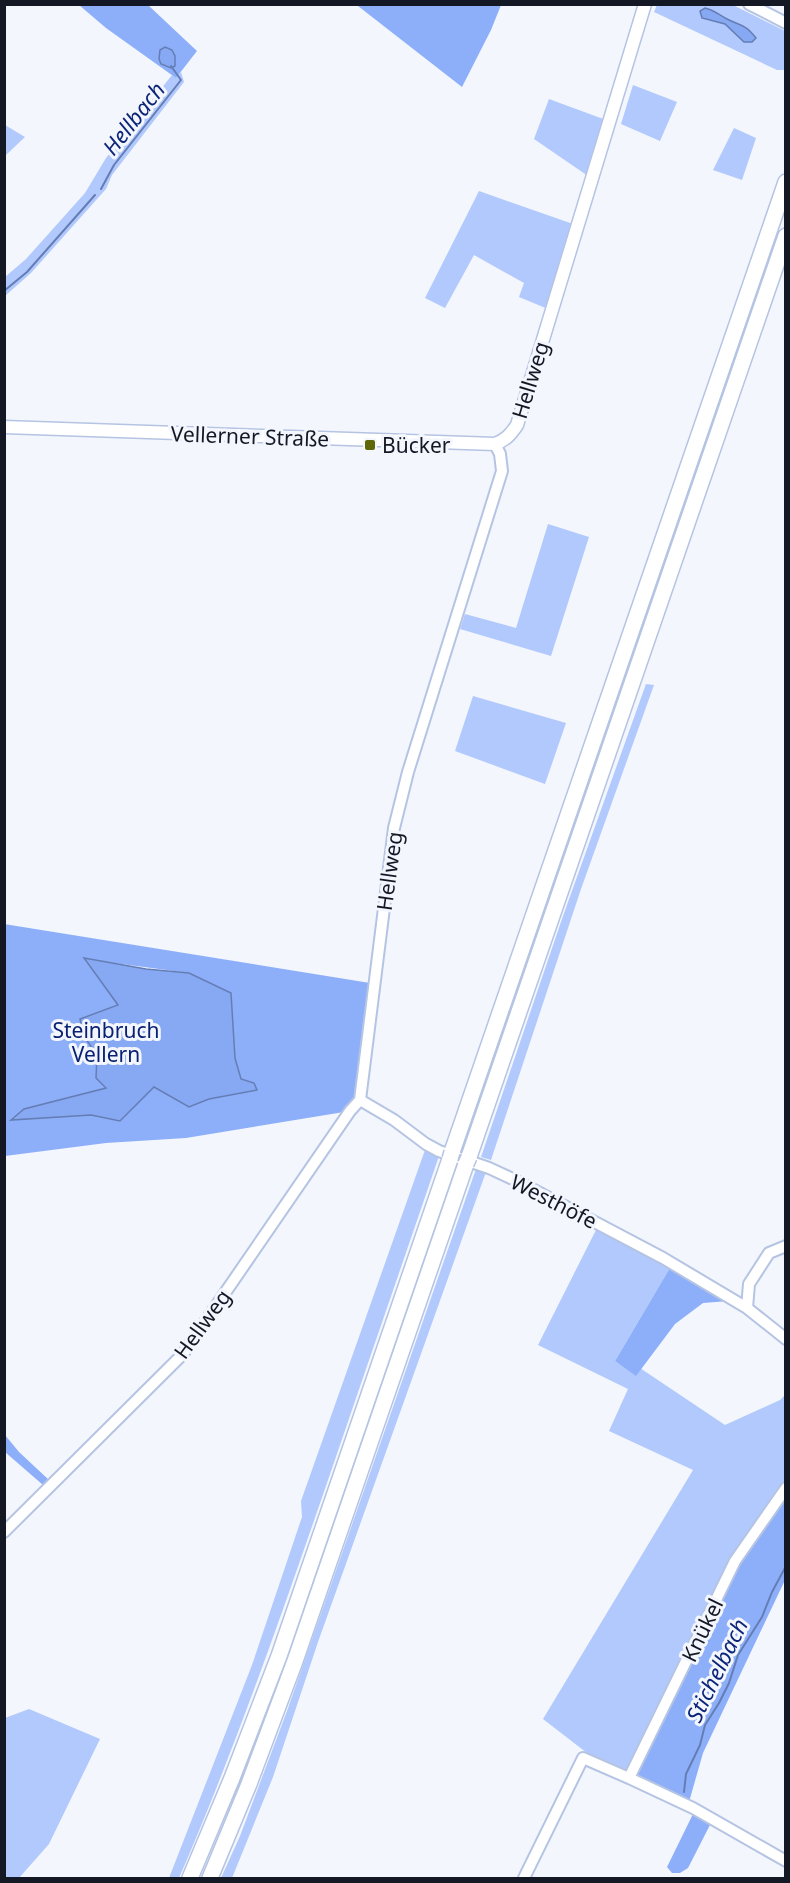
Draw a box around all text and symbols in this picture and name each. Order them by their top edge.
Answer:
water label: Hellbach [95,75,171,161]
street label: Hellweg [505,338,555,422]
street label: Vellerner Straße [170,419,330,453]
place label: Bücker [382,431,451,459]
marker: Bücker [363,438,377,452]
street label: Hellweg [370,830,408,912]
park label: Steinbruch Vellern [53,1016,159,1068]
street label: Westhöfe [506,1167,602,1235]
street label: Hellweg [167,1284,237,1364]
street label: Knükel [675,1594,729,1666]
water label: Stichelbach [678,1613,754,1727]

